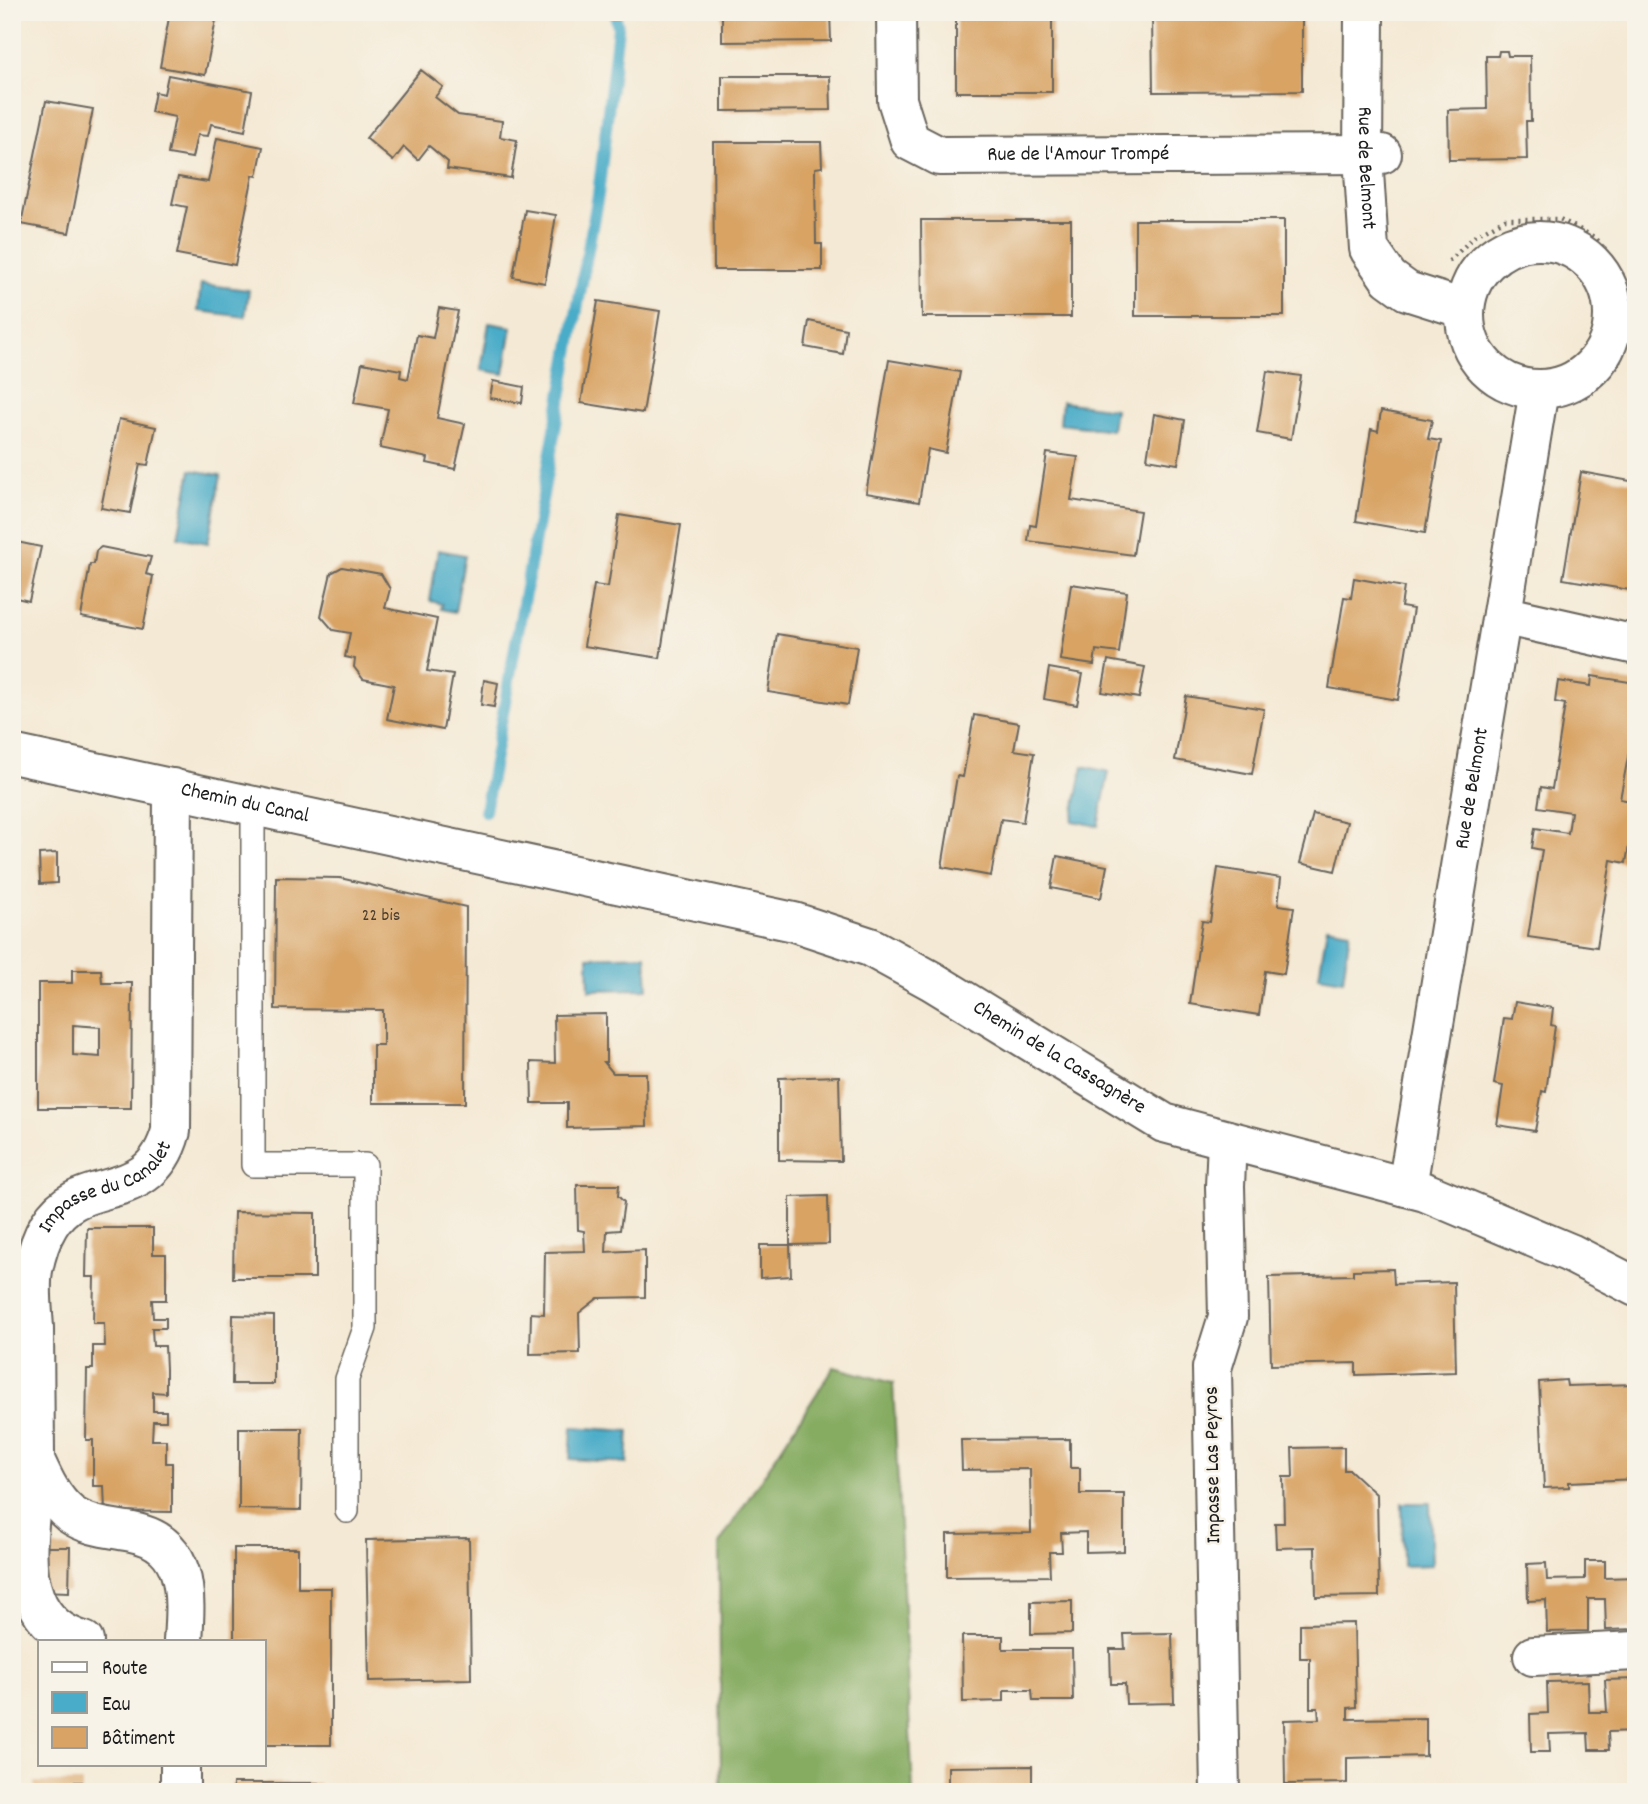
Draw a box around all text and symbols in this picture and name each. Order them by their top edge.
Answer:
street label: Rue de Belmont [1348,107,1383,230]
street label: Rue de l'Amour Trompé [987,140,1169,171]
street label: Rue de Belmont [1448,725,1498,851]
street label: Chemin du Canal [178,776,312,832]
house number: 22 bis [362,904,400,929]
street label: Chemin de la Cassagnère [966,994,1151,1123]
street label: Impasse du Canalet [32,1137,181,1239]
street label: Impasse Las Peyros [1198,1386,1230,1544]
legend [38,1640,266,1766]
text: Route [102,1655,148,1685]
text: Eau [102,1691,130,1721]
text: Bâtiment [102,1725,175,1755]

